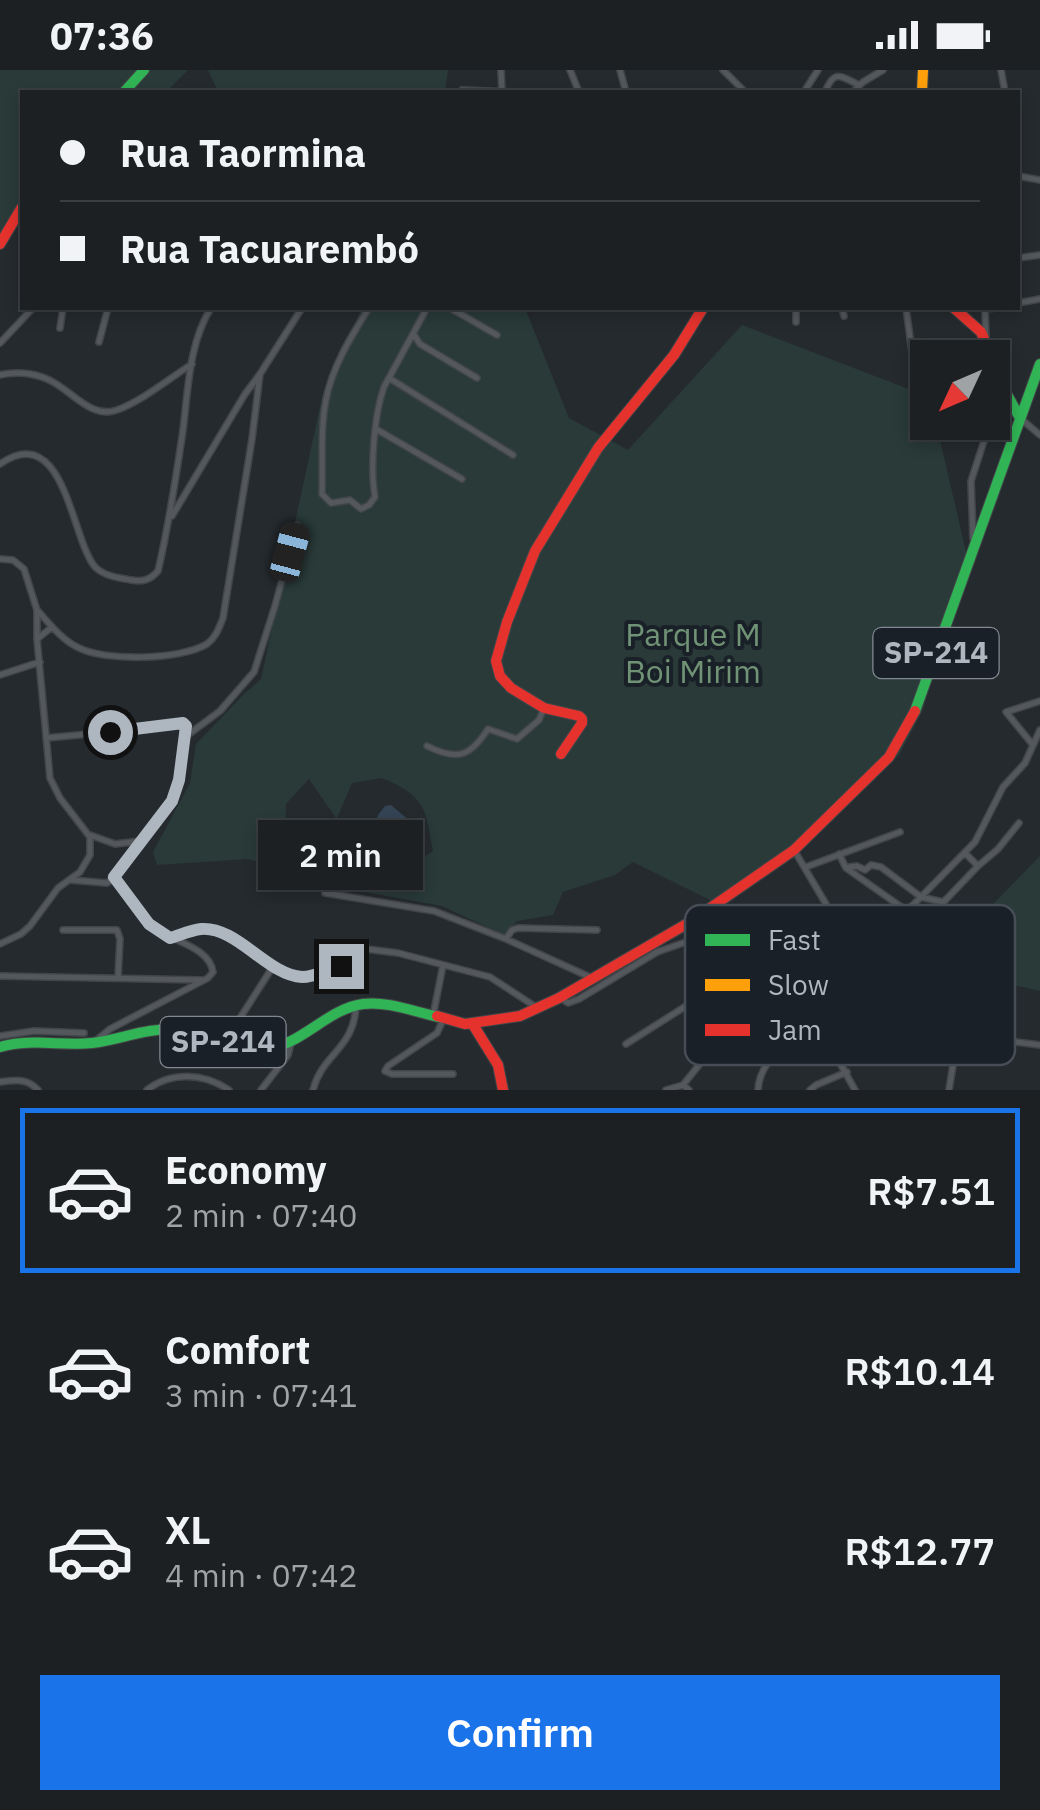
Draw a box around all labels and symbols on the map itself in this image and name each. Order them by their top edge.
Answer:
north arrow [910,340,1010,440]
car [268,519,312,585]
park label: Parque M Boi Mirim [625,613,761,692]
road number: SP-214 [874,628,998,678]
route start [88,710,133,755]
callout: 2 min [258,821,424,891]
legend [685,905,1015,1065]
text: Fast [768,921,821,958]
route end [319,944,364,989]
text: Slow [768,966,829,1003]
text: Jam [768,1011,822,1048]
road number: SP-214 [160,1017,286,1067]

